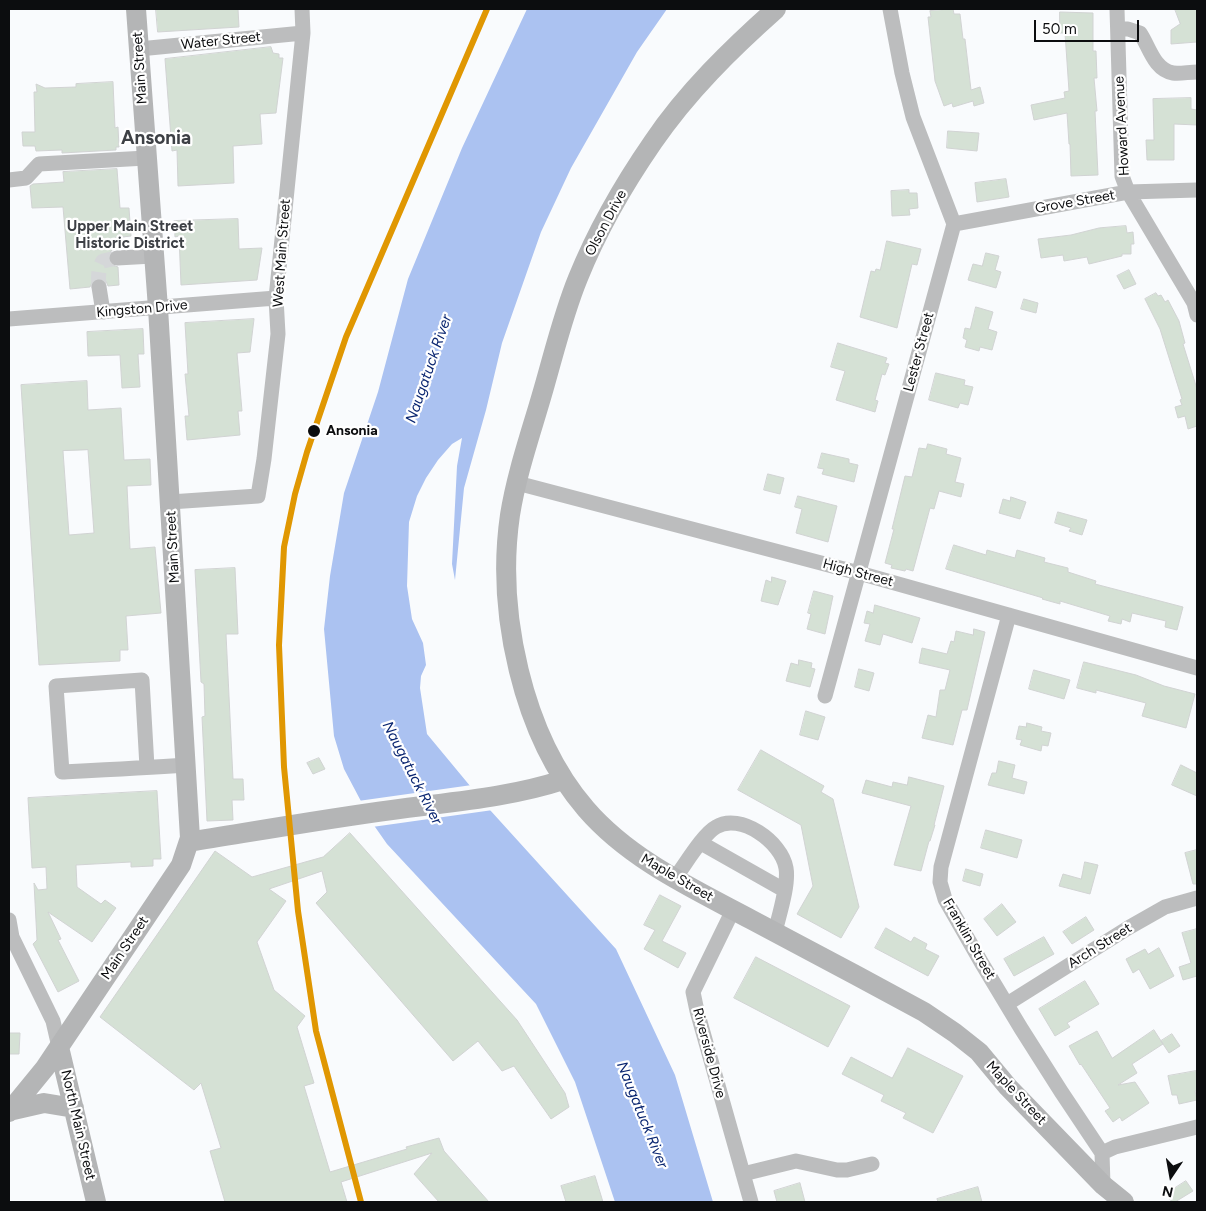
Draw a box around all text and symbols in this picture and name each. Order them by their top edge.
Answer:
scale bar [1036,10,1141,42]
text: 50 m [1042,20,1077,38]
street label: Water Street [180,28,262,54]
street label: Main Street [129,31,151,105]
street label: Howard Avenue [1111,76,1133,176]
district label: Ansonia [121,127,191,149]
street label: Olson Drive [582,187,630,259]
street label: Grove Street [1034,187,1116,217]
street label: West Main Street [270,198,294,308]
district label: Upper Main Street Historic District [67,218,193,253]
street label: Kingston Drive [96,297,188,321]
street label: Lester Street [900,310,938,394]
water label: Naugatuck River [402,312,456,426]
marker: Ansonia [306,423,322,439]
place label: Ansonia [326,423,378,439]
street label: Main Street [163,510,183,584]
street label: High Street [821,556,895,590]
water label: Naugatuck River [378,718,446,828]
street label: Maple Street [638,851,716,905]
street label: Franklin Street [939,896,999,982]
street label: Main Street [98,913,152,983]
street label: Arch Street [1065,920,1135,972]
street label: Riverside Drive [689,1006,729,1100]
street label: Maple Street [982,1058,1050,1128]
water label: Naugatuck River [612,1059,672,1171]
street label: North Main Street [57,1068,99,1182]
north arrow [1146,1151,1196,1201]
text: N [1161,1182,1175,1201]

